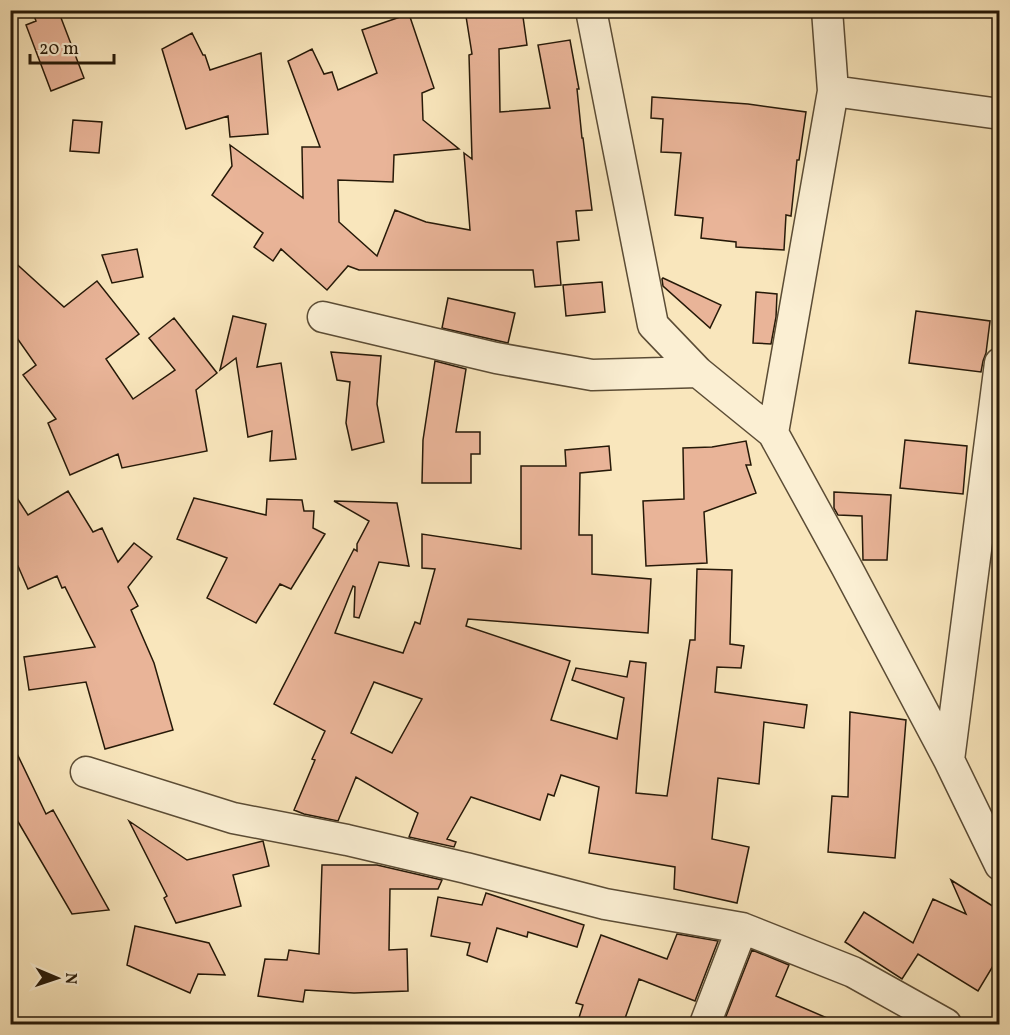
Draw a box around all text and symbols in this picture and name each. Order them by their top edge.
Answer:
scale bar [30,27,114,65]
text: 20 m [39,37,79,62]
north arrow [27,948,87,1008]
text: N [59,972,81,985]

